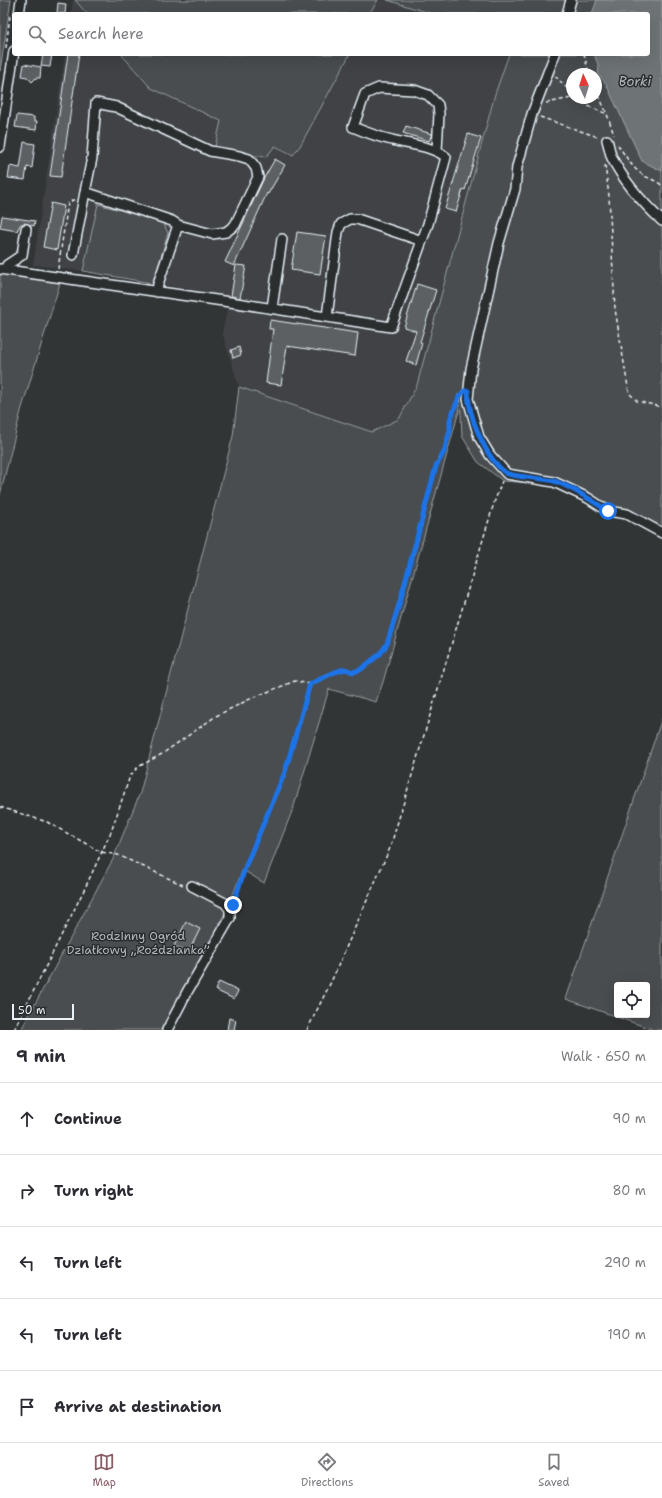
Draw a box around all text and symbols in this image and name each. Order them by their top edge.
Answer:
search box [12,12,650,56]
icon: search [26,23,48,45]
text: Search here [58,24,144,44]
north arrow [566,68,602,104]
water label: Borki [619,73,651,90]
route start [599,502,617,520]
route end [224,896,242,914]
park label: Rodzinny Ogród Działkowy „Roździanka” [67,928,209,958]
map controls [614,982,650,1018]
button: locate [614,982,650,1018]
scale bar [12,1002,74,1021]
text: 50 m [18,1003,46,1018]
text: 9 min [16,1045,66,1067]
text: Walk · 650 m [561,1048,646,1065]
icon: ahead [16,1108,38,1130]
text: Continue [54,1109,122,1129]
text: 90 m [612,1110,646,1127]
icon: right [16,1180,38,1202]
text: Turn right [54,1181,134,1201]
text: 80 m [612,1182,646,1199]
icon: left [16,1252,38,1274]
text: Turn left [54,1253,122,1273]
text: 290 m [604,1254,646,1271]
icon: left [16,1324,38,1346]
text: Turn left [54,1325,122,1345]
text: 190 m [607,1326,646,1343]
icon: arrive [16,1396,38,1418]
text: Arrive at destination [54,1397,222,1417]
tab: Map [92,1451,116,1490]
tab: Directions [301,1451,353,1490]
tab: Saved [538,1451,570,1490]

